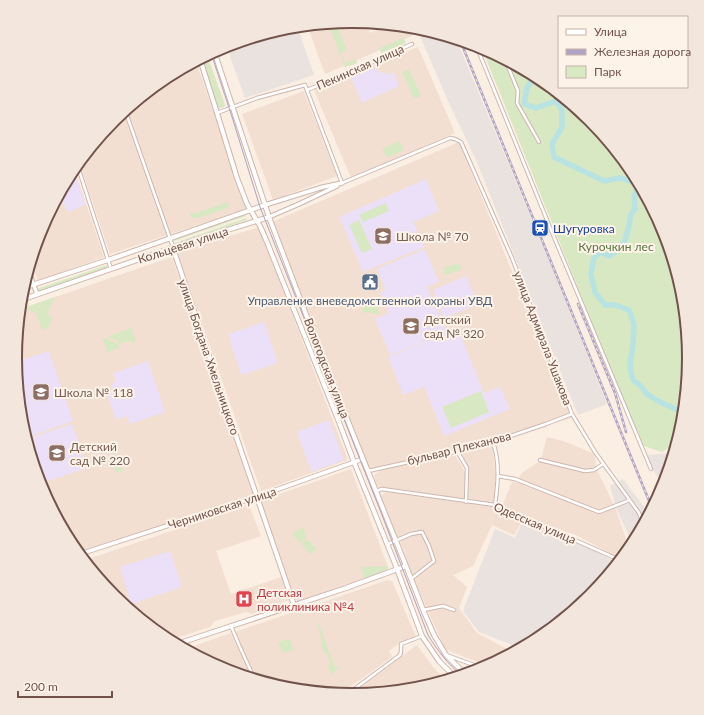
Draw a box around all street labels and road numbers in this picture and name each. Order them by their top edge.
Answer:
street label: Пекинская улица [314,41,406,93]
street label: Кольцевая улица [136,223,230,267]
street label: улица Адмирала Ушакова [510,269,576,407]
street label: улица Богдана Хмельницкого [175,277,243,437]
street label: Вологодская улица [301,316,353,420]
street label: бульвар Плеханова [406,428,512,468]
street label: Черниковская улица [166,483,278,533]
street label: Одесская улица [492,499,578,547]

